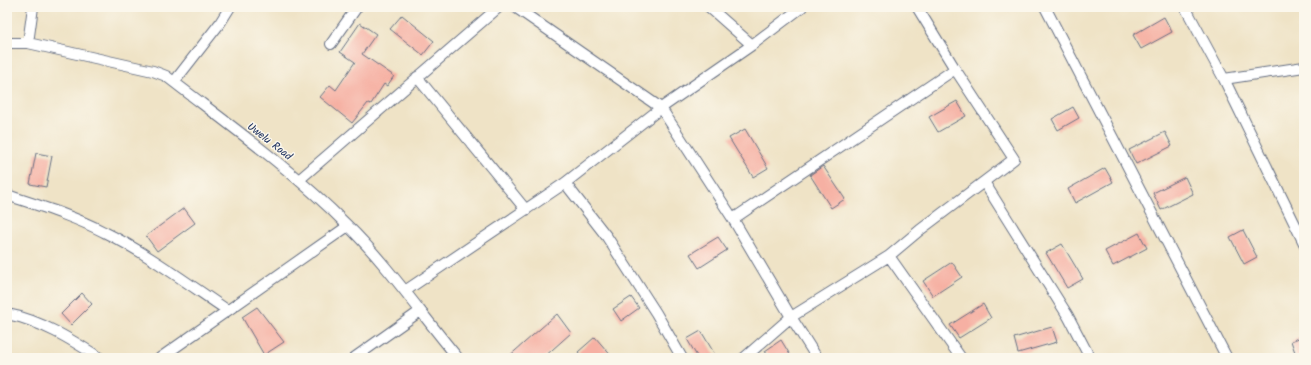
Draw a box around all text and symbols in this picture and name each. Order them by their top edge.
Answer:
street label: Uwelu Road [243,118,296,166]

